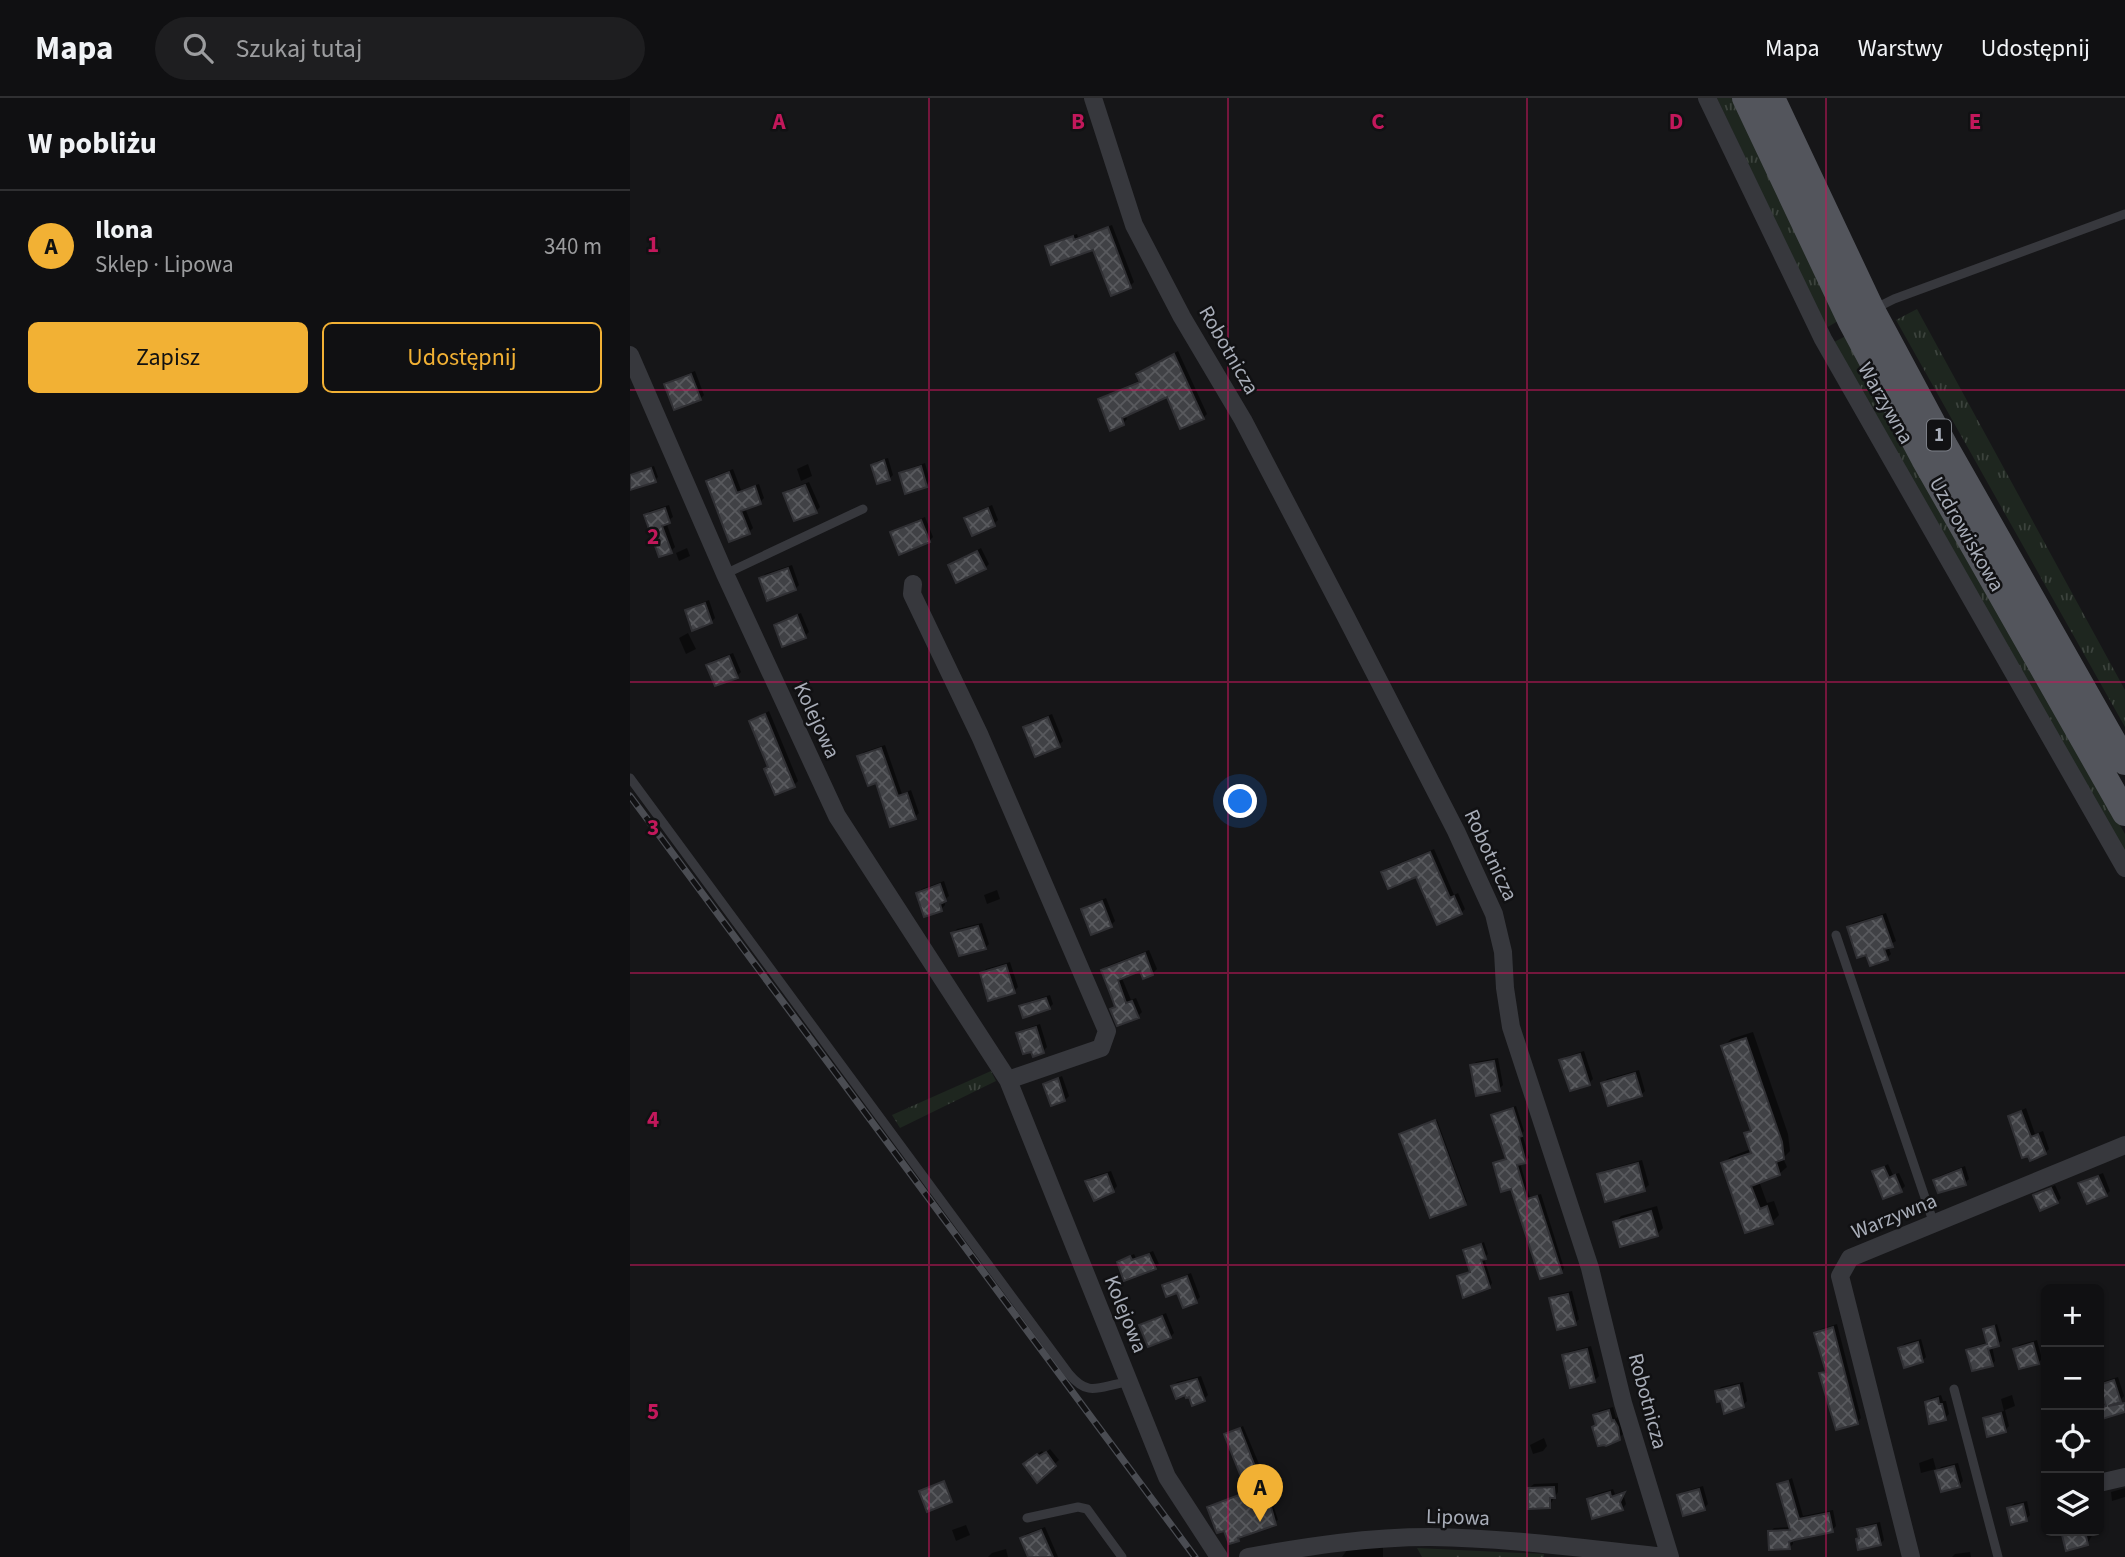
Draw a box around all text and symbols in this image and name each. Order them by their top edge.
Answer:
search box [155,17,645,80]
text: Mapa [35,25,113,72]
icon: search [179,29,217,67]
text: Szukaj tutaj [235,30,362,67]
text: Mapa [1765,31,1820,66]
text: Warstwy [1858,31,1943,66]
text: Udostępnij [1981,31,2090,66]
text: A [771,105,786,138]
text: B [1071,105,1085,138]
text: C [1371,105,1385,138]
text: D [1669,105,1683,138]
text: E [1969,105,1981,138]
text: W pobliżu [28,122,157,165]
text: Ilona [95,211,153,248]
text: 1 [647,228,659,261]
text: A [44,230,58,263]
text: 340 m [544,230,602,263]
text: Sklep · Lipowa [95,248,234,281]
street label: Robotnicza [1191,300,1267,400]
button: Zapisz [28,322,308,393]
button: Udostępnij [322,322,602,393]
street label: Warzywna [1851,357,1921,449]
road number: 1 [1927,420,1951,450]
street label: Uzdrowiskowa [1922,471,2012,597]
text: 2 [647,520,659,553]
street label: Kolejowa [786,677,848,763]
your location [1223,784,1257,818]
street label: Robotnicza [1457,804,1525,906]
text: 3 [647,811,659,844]
text: 4 [647,1103,659,1136]
street label: Warzywna [1847,1185,1941,1247]
street label: Kolejowa [1097,1271,1155,1357]
map controls [2041,1284,2104,1536]
button: + [2041,1284,2104,1347]
button: − [2041,1347,2104,1410]
street label: Robotnicza [1621,1350,1675,1452]
text: 5 [647,1395,659,1428]
button: locate [2041,1410,2104,1473]
pin: A [1237,1464,1283,1522]
button: layers [2041,1473,2104,1536]
street label: Lipowa [1426,1501,1490,1533]

